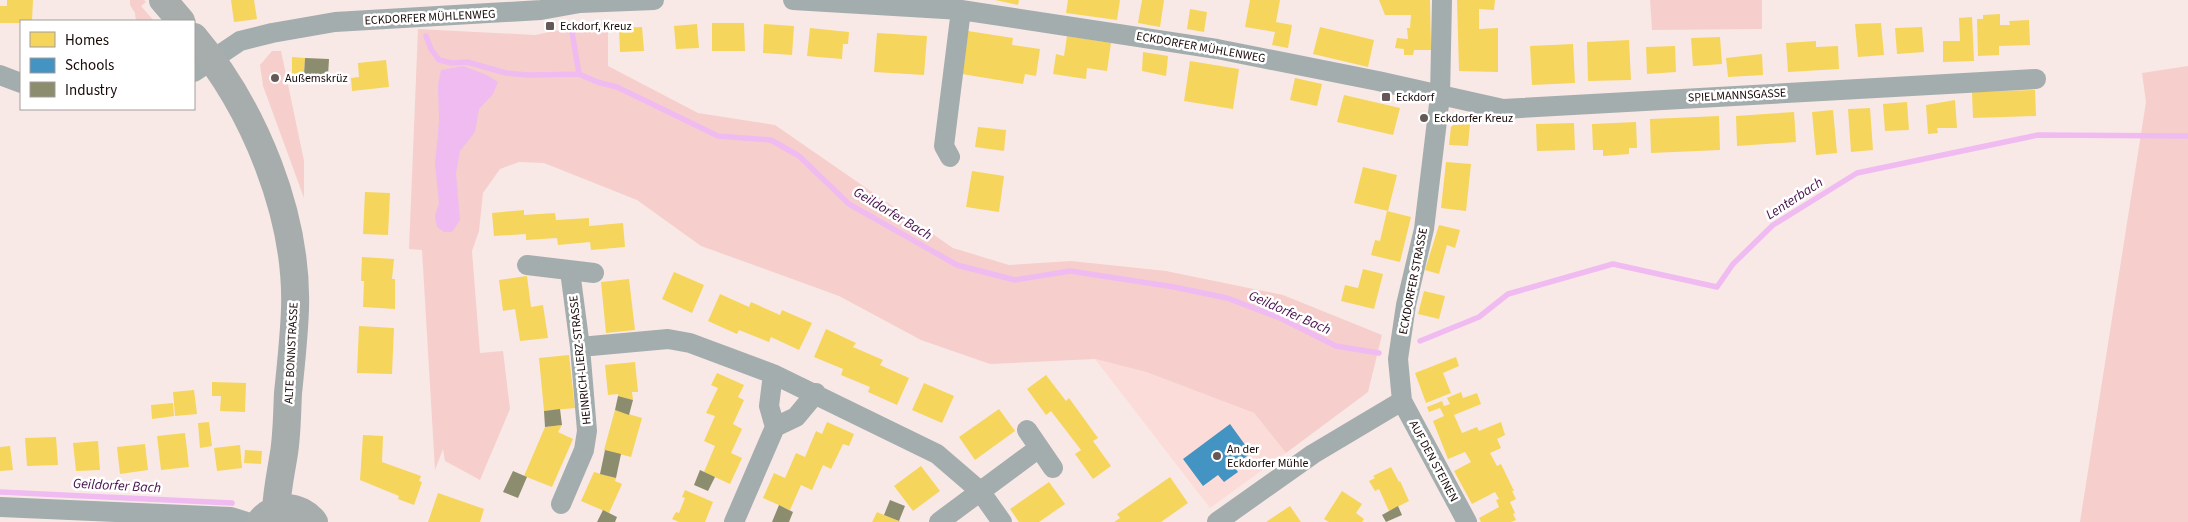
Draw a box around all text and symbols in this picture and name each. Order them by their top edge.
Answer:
street label: ECKDORFER MÜHLENWEG [364,6,496,29]
place label: Eckdorf, Kreuz [560,18,632,35]
legend [20,20,195,110]
marker: Eckdorf, Kreuz [544,20,556,32]
street label: ECKDORFER MÜHLENWEG [1135,28,1267,67]
text: Homes [65,30,109,51]
text: Schools [65,55,114,76]
place label: Außemskrüz [285,70,348,87]
marker: Außemskrüz [269,72,281,84]
text: Industry [65,80,117,101]
street label: SPIELMANNSGASSE [1687,84,1787,107]
place label: Eckdorf [1396,89,1435,106]
marker: Eckdorf [1380,91,1392,103]
place label: Eckdorfer Kreuz [1434,110,1513,127]
marker: Eckdorfer Kreuz [1418,112,1430,124]
water label: Lenterbach [1762,173,1827,225]
water label: Geildorfer Bach [850,183,935,245]
street label: ECKDORFER STRASSE [1395,226,1432,336]
water label: Geildorfer Bach [1245,286,1334,340]
street label: HEINRICH-LIERZ-STRASSE [565,294,596,425]
street label: ALTE BONNSTRASSE [280,302,303,404]
street label: AUF DEN STEINEN [1405,417,1462,505]
place label: An der Eckdorfer Mühle [1227,441,1308,472]
marker: An der Eckdorfer Mühle [1211,450,1223,462]
water label: Geildorfer Bach [72,474,162,498]

